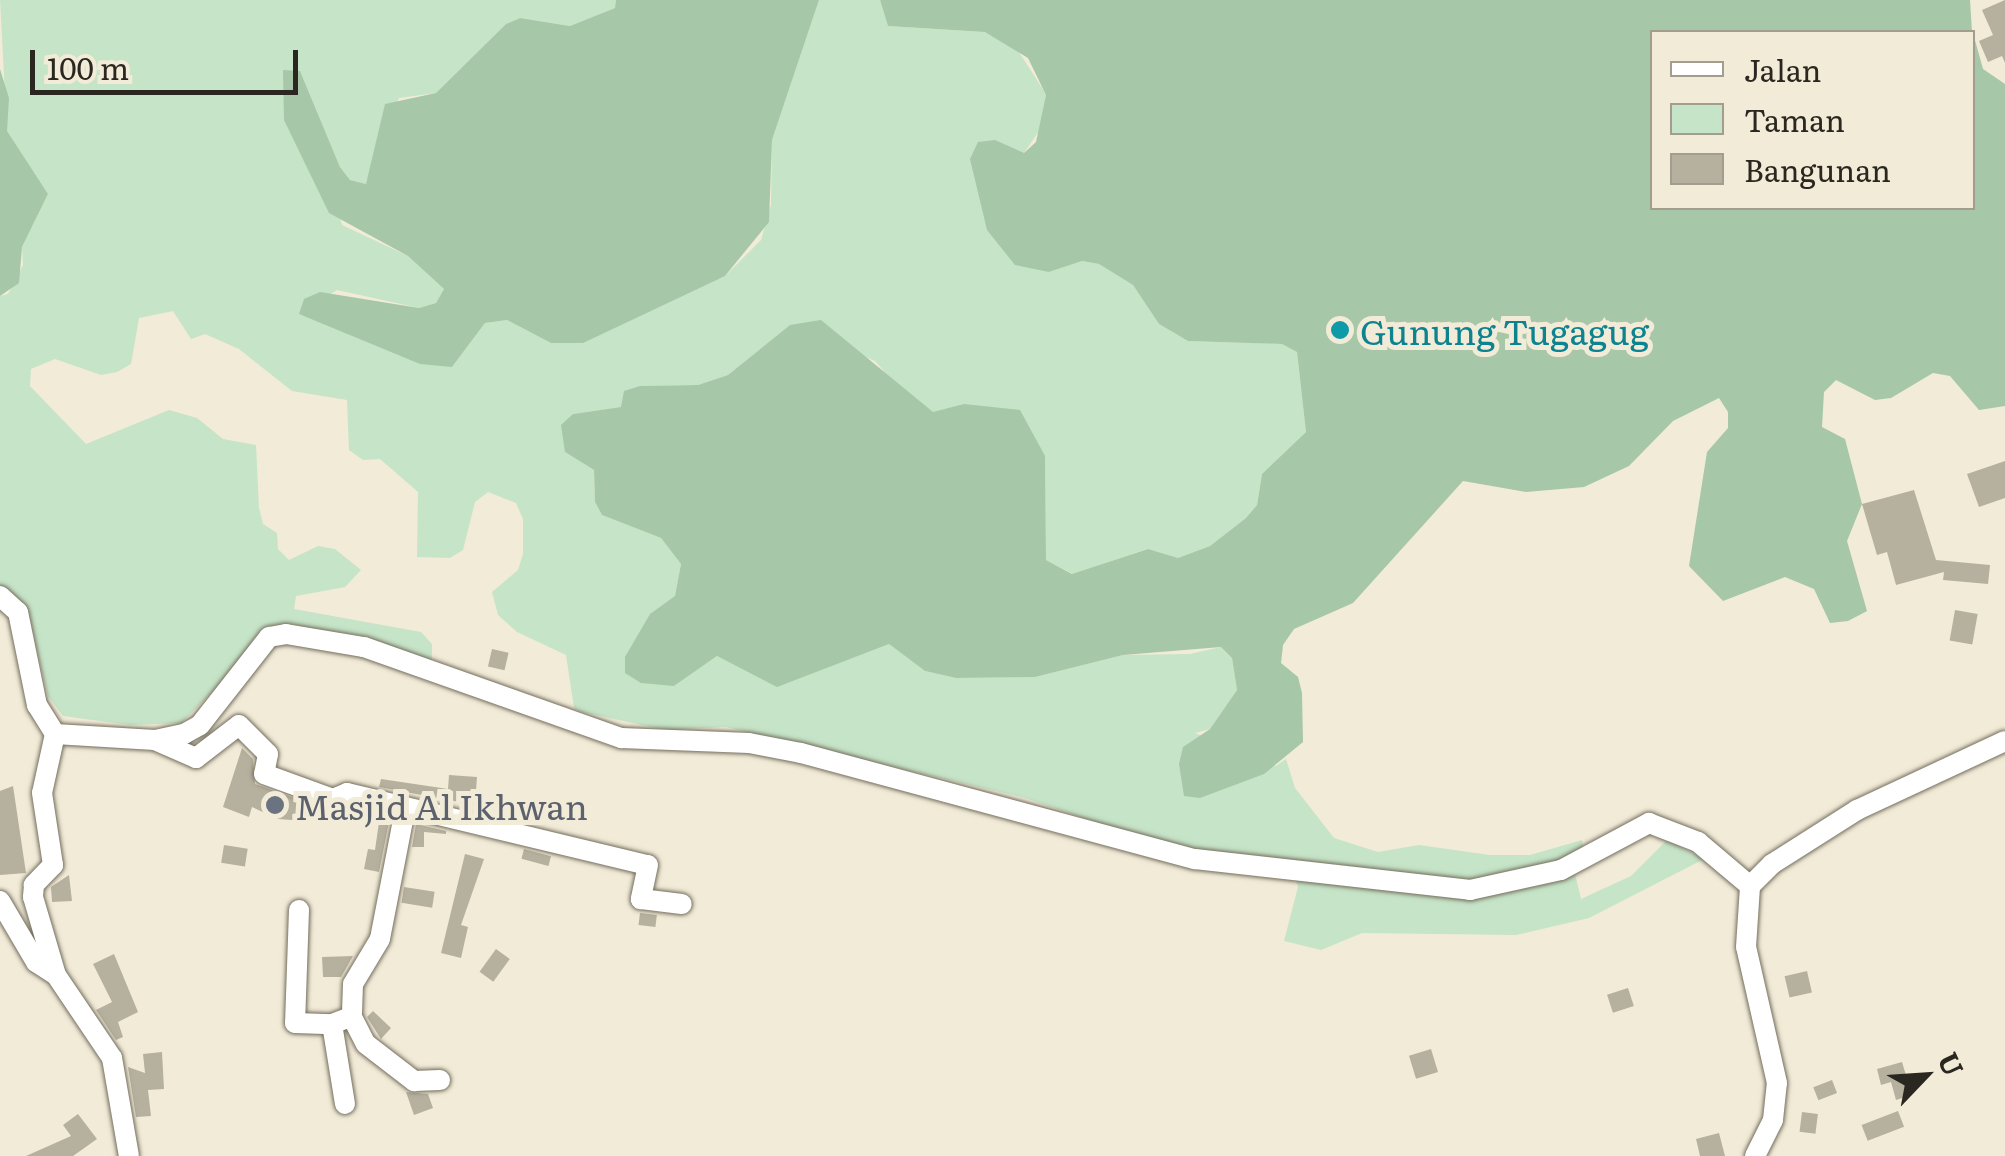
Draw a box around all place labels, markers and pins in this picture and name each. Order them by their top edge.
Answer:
place label: Gunung Tugagug [1360,309,1649,351]
marker: Gunung Tugagug [1329,319,1351,341]
place label: Masjid Al Ikhwan [295,784,588,826]
marker: Masjid Al Ikhwan [264,794,286,816]

